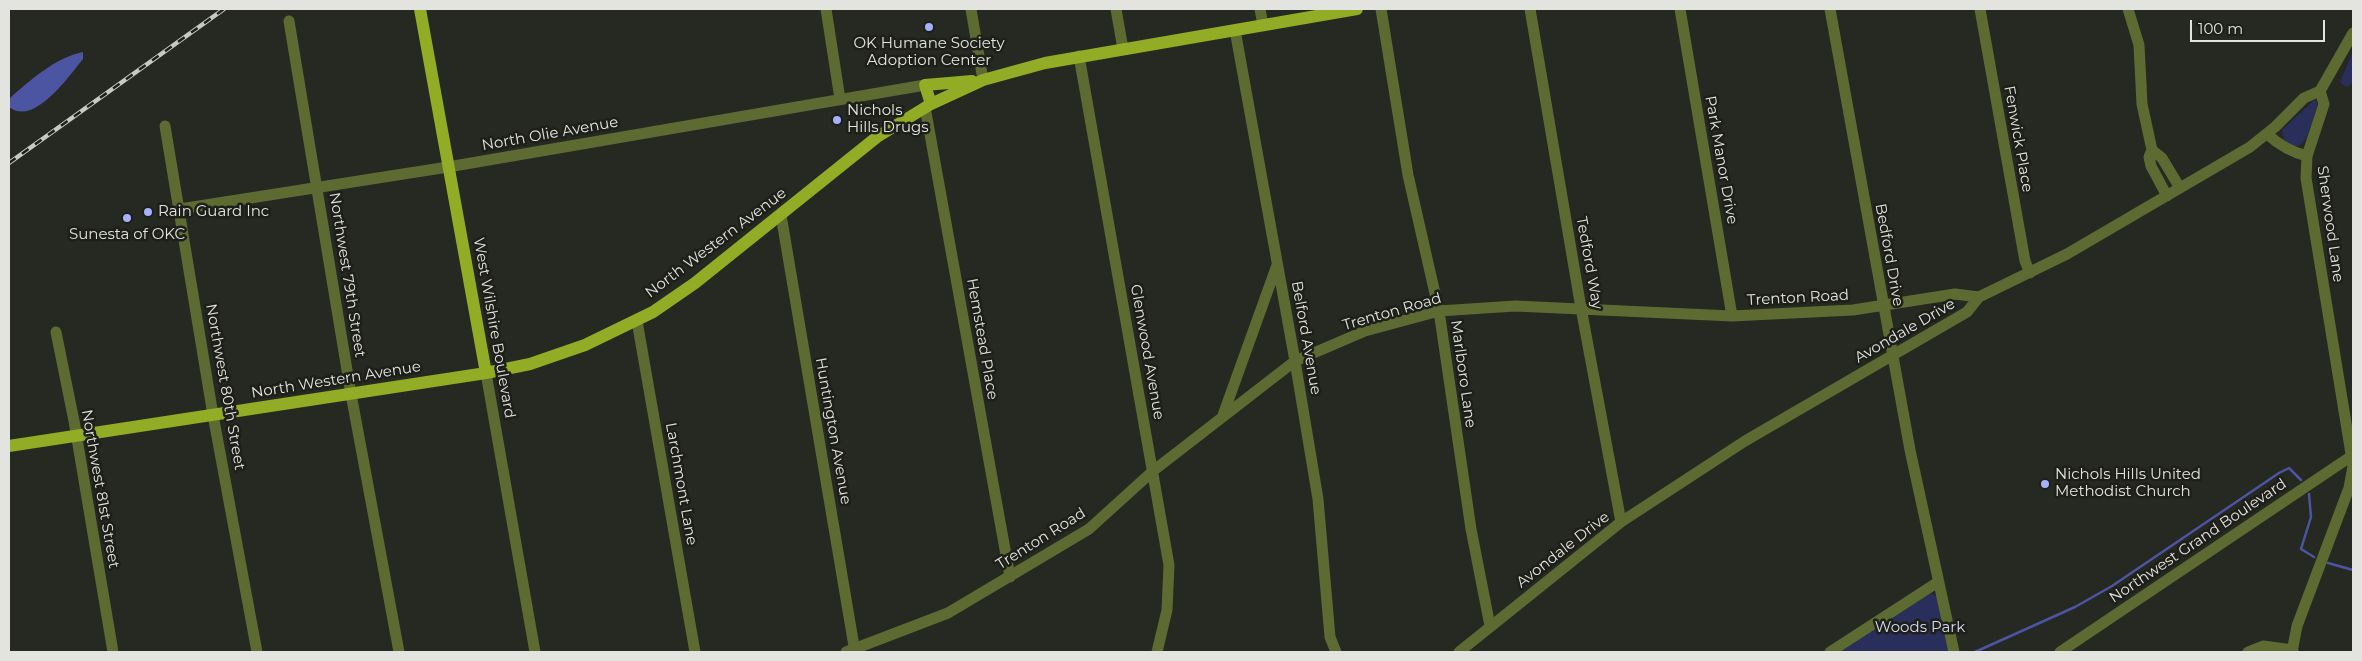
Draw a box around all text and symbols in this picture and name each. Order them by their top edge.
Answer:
scale bar [2192,10,2327,42]
text: 100 m [2198,19,2243,38]
marker: OK Humane Society Adoption Center [923,21,935,33]
place label: OK Humane Society Adoption Center [853,35,1005,70]
street label: Fenwick Place [2000,84,2036,194]
street label: Park Manor Drive [1701,94,1741,226]
place label: Nichols Hills Drugs [847,102,929,137]
street label: North Olie Avenue [480,113,620,155]
marker: Nichols Hills Drugs [831,114,843,126]
street label: Sherwood Lane [2313,165,2347,283]
street label: North Western Avenue [642,184,790,302]
street label: Northwest 79th Street [325,191,369,359]
street label: Bedford Drive [1871,202,1907,308]
place label: Rain Guard Inc [158,203,269,221]
marker: Rain Guard Inc [142,206,154,218]
marker: Sunesta of OKC [121,212,133,224]
street label: Tedford Way [1572,215,1606,311]
place label: Sunesta of OKC [69,226,185,244]
street label: West Wilshire Boulevard [469,236,519,420]
street label: Hemstead Place [962,277,1002,401]
street label: Belford Avenue [1287,280,1325,396]
street label: Glenwood Avenue [1126,283,1168,421]
street label: Trenton Road [1747,286,1849,310]
street label: Trenton Road [1341,289,1443,335]
street label: Avondale Drive [1852,295,1958,367]
street label: Northwest 80th Street [202,302,248,472]
street label: Marlboro Lane [1447,319,1479,429]
street label: Huntington Avenue [811,356,855,506]
street label: North Western Avenue [250,358,422,402]
street label: Northwest 81st Street [77,408,123,570]
street label: Larchmont Lane [661,421,701,547]
place label: Nichols Hills United Methodist Church [2055,466,2201,501]
street label: Northwest Grand Boulevard [2106,475,2290,607]
marker: Nichols Hills United Methodist Church [2039,478,2051,490]
street label: Trenton Road [993,504,1089,574]
street label: Avondale Drive [1513,508,1613,592]
park label: Woods Park [1875,619,1965,637]

